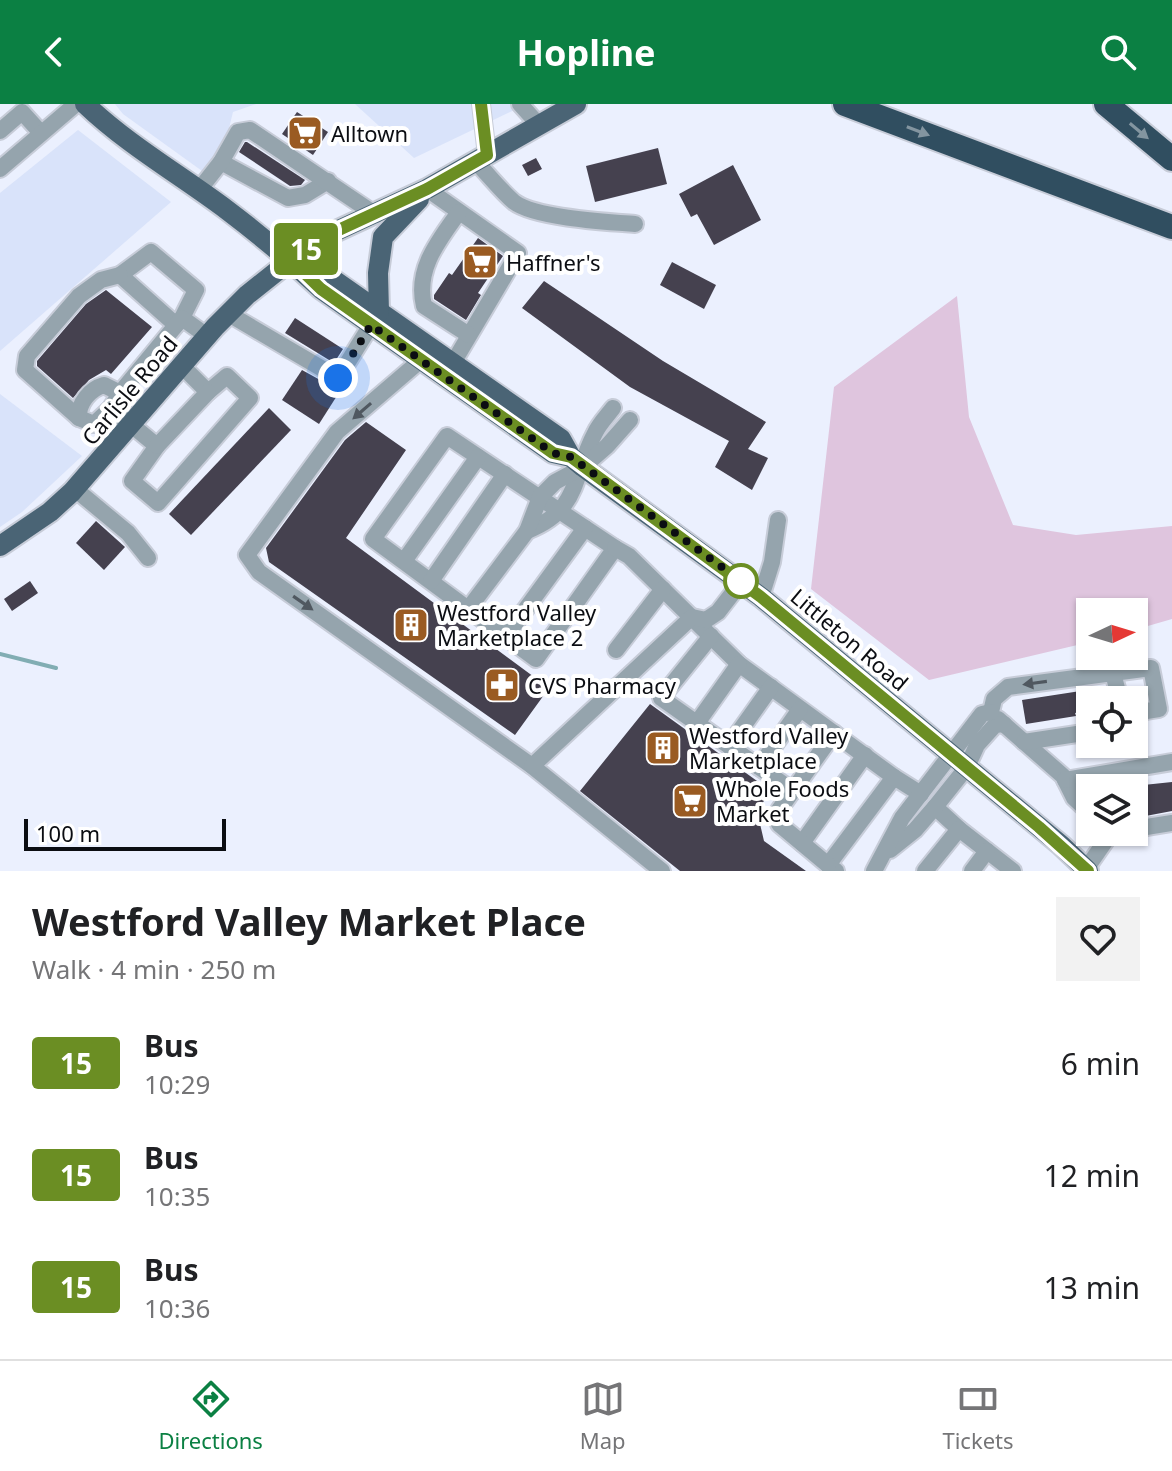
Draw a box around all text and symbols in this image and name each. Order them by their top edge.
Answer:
text: Hopline [516,28,656,77]
icon: back [32,30,76,74]
icon: search [1096,30,1140,74]
supermarket icon: Alltown [286,114,324,152]
place label: Alltown [331,118,408,148]
one-way arrow [1129,122,1149,139]
one-way arrow [906,125,930,138]
line badge: 15 [270,223,342,275]
text: 15 [290,230,322,268]
supermarket icon: Haffner's [461,243,499,281]
place label: Haffner's [506,247,601,277]
street label: Carlisle Road [74,329,184,451]
your location [318,358,358,398]
one-way arrow [352,402,372,419]
unlabelled marker [724,564,758,598]
street label: Littleton Road [785,581,915,697]
one-way arrow [293,595,314,610]
place label: Westford Valley Marketplace 2 [437,597,597,652]
north arrow [1076,598,1148,670]
map controls [1076,598,1148,846]
building icon: Westford Valley Marketplace 2 [392,606,430,644]
pharmacy icon: CVS Pharmacy [483,666,521,704]
place label: CVS Pharmacy [528,670,677,700]
one-way arrow [1022,677,1047,690]
button: locate [1076,686,1148,758]
place label: Westford Valley Marketplace [689,720,849,775]
building icon: Westford Valley Marketplace [644,729,682,767]
place label: Whole Foods Market [716,773,849,828]
button: layers [1076,774,1148,846]
supermarket icon: Whole Foods Market [671,782,709,820]
scale bar [24,815,226,851]
text: 100 m [36,818,100,848]
text: Westford Valley Market Place [32,895,586,947]
button: heart [1056,897,1140,981]
text: Walk · 4 min · 250 m [32,951,276,987]
text: Bus [144,1025,199,1066]
text: 6 min [1061,1043,1140,1084]
text: 15 [60,1044,92,1082]
text: 10:29 [144,1066,210,1102]
text: Bus [144,1137,199,1178]
text: 12 min [1044,1155,1140,1196]
text: 15 [60,1156,92,1194]
text: 10:35 [144,1178,210,1214]
text: Bus [144,1249,199,1290]
text: 13 min [1044,1267,1140,1308]
text: 15 [60,1268,92,1306]
text: 10:36 [144,1290,210,1326]
tab: Directions [158,1377,263,1455]
tab: Map [580,1377,626,1455]
tab: Tickets [942,1377,1014,1455]

